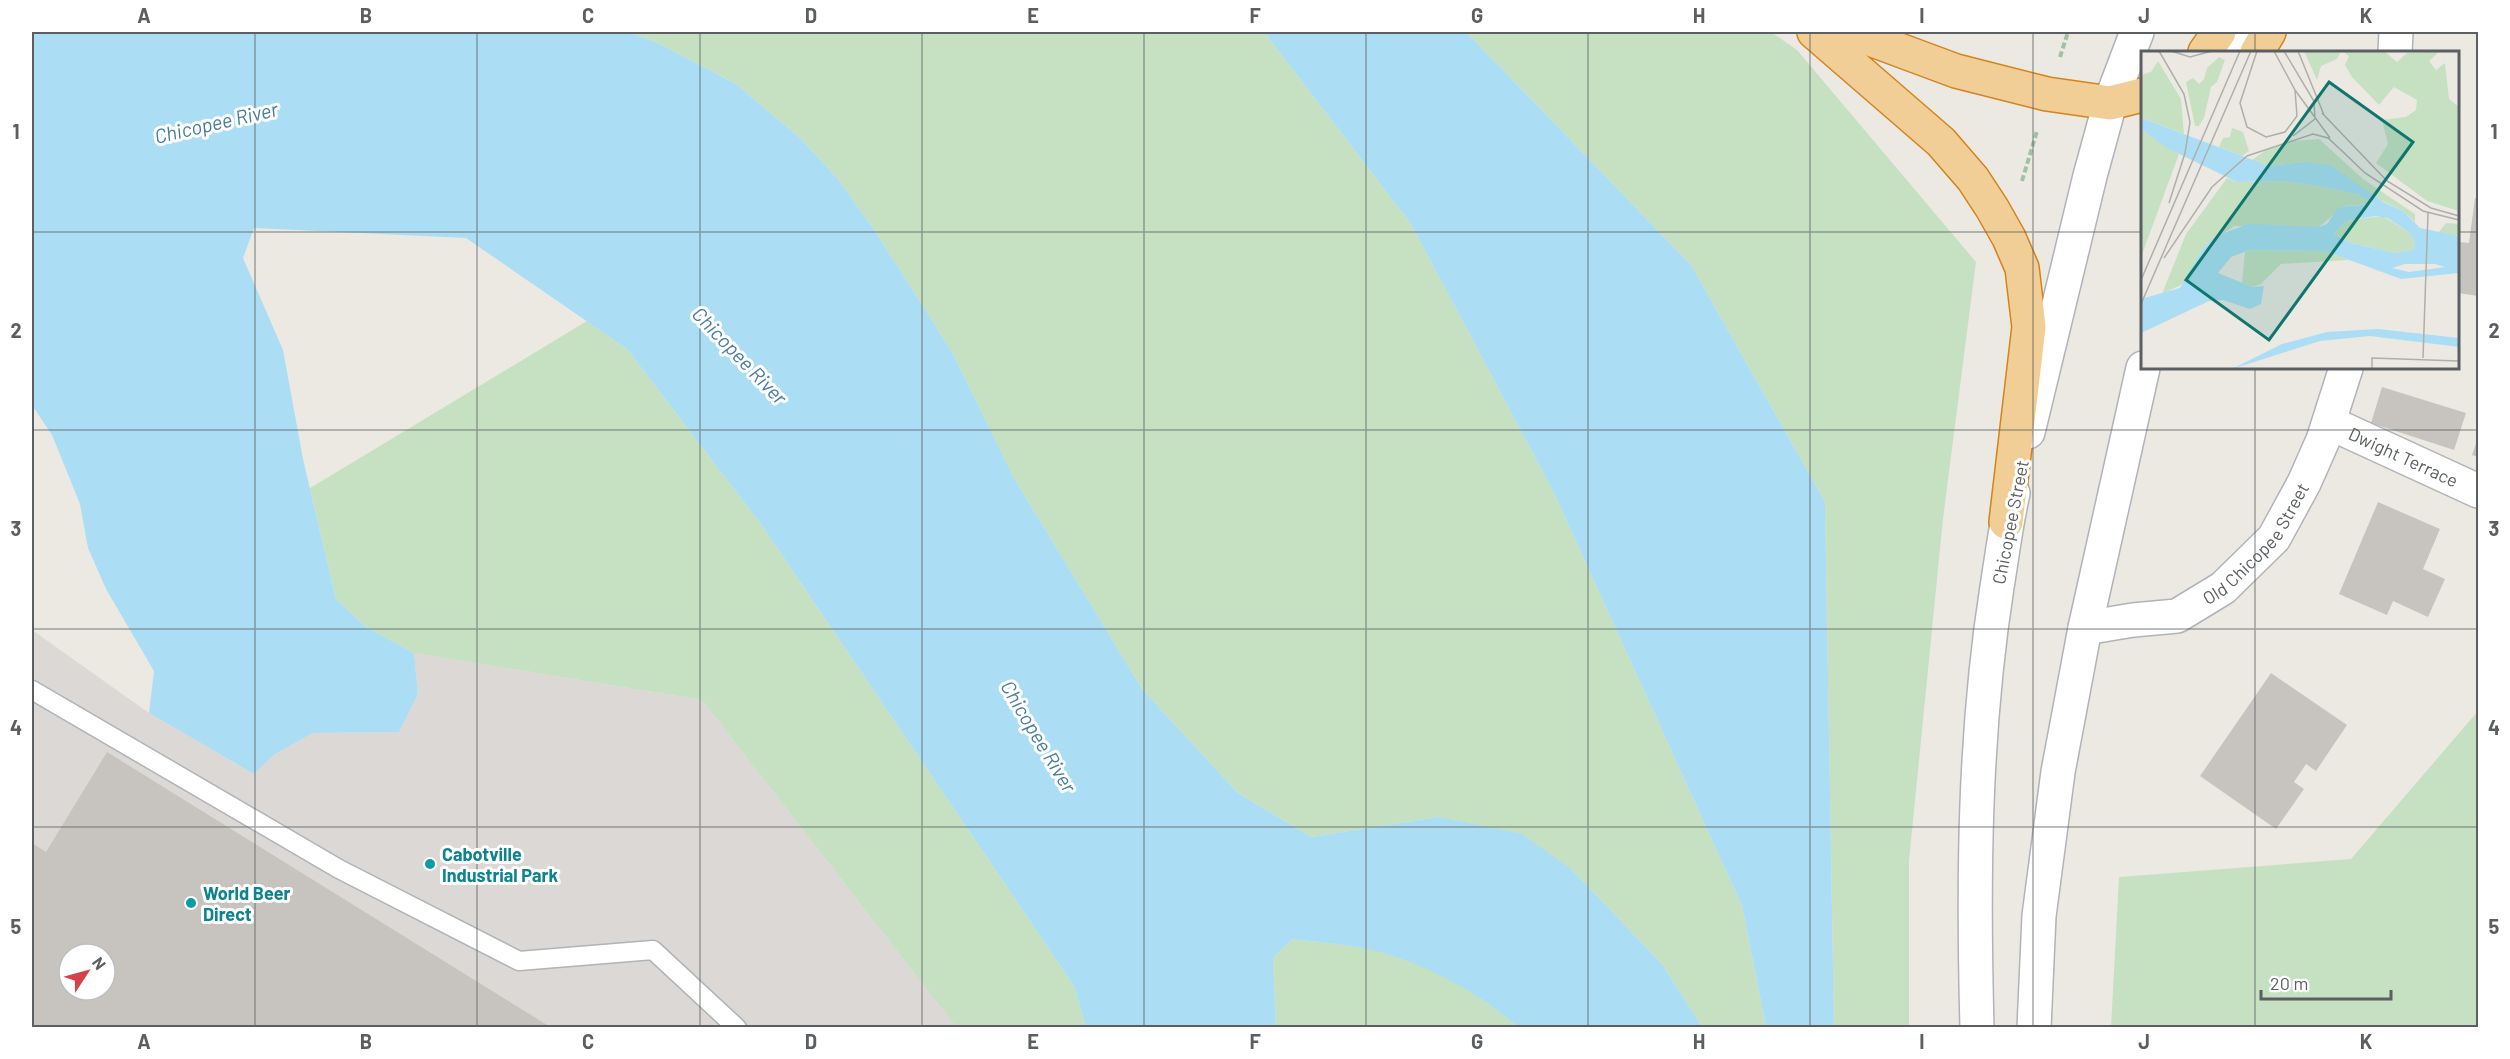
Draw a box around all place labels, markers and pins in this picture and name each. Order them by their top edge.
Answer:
place label: Cabotville Industrial Park [442,843,558,886]
marker: Cabotville Industrial Park [423,857,437,871]
place label: World Beer Direct [203,882,291,925]
marker: World Beer Direct [184,896,198,910]

